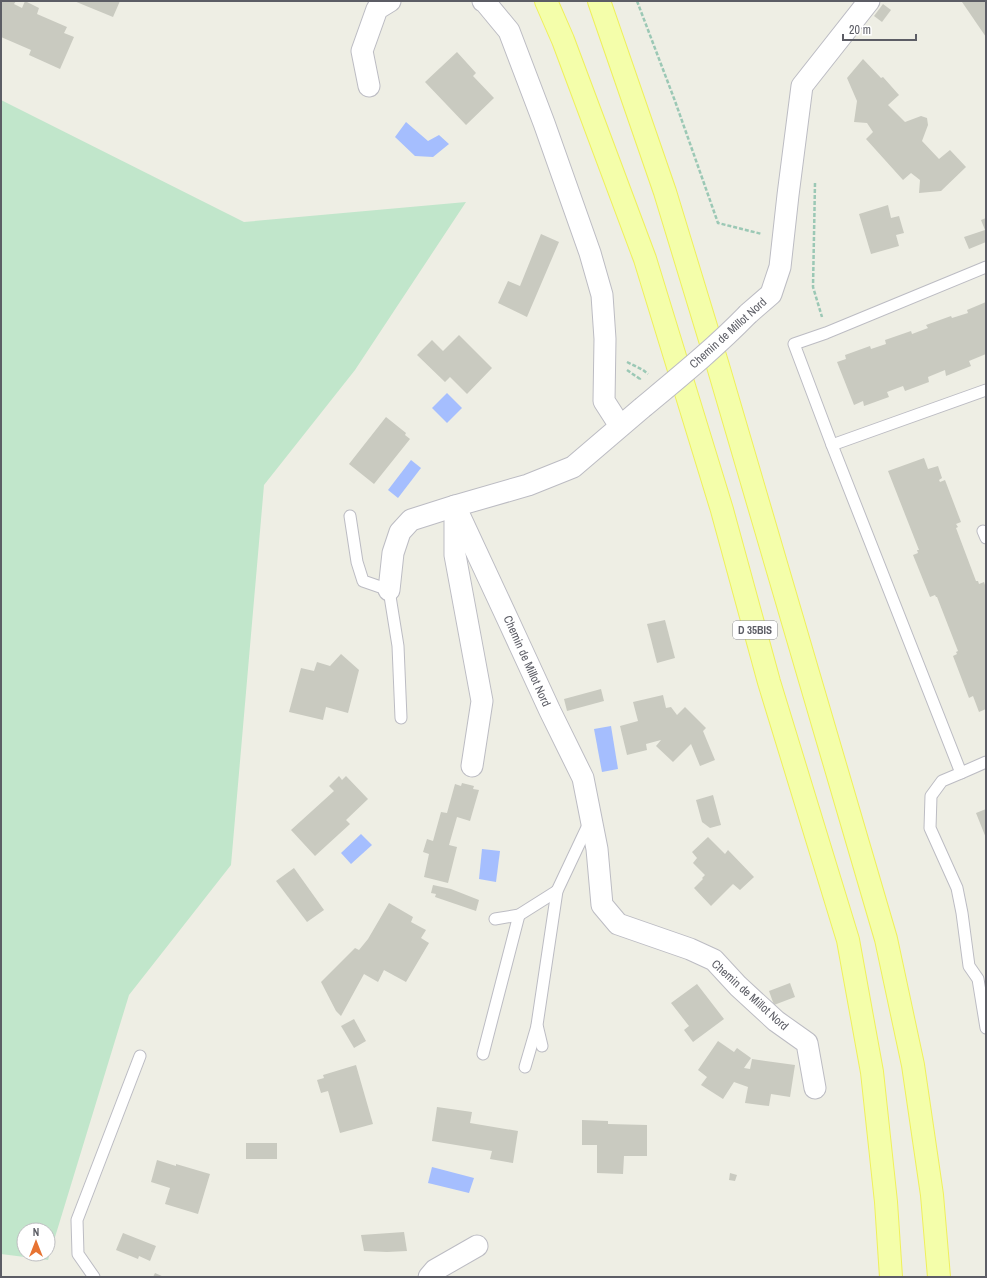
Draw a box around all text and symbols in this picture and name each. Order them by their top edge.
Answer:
scale bar [843,16,916,42]
text: 20 m [849,22,871,38]
street label: Chemin de Millot Nord [686,294,770,372]
street label: Chemin de Millot Nord [500,613,554,709]
road number: D 35BIS [733,621,777,639]
street label: Chemin de Millot Nord [708,956,792,1034]
north arrow [16,1222,56,1262]
text: N [33,1225,39,1239]

